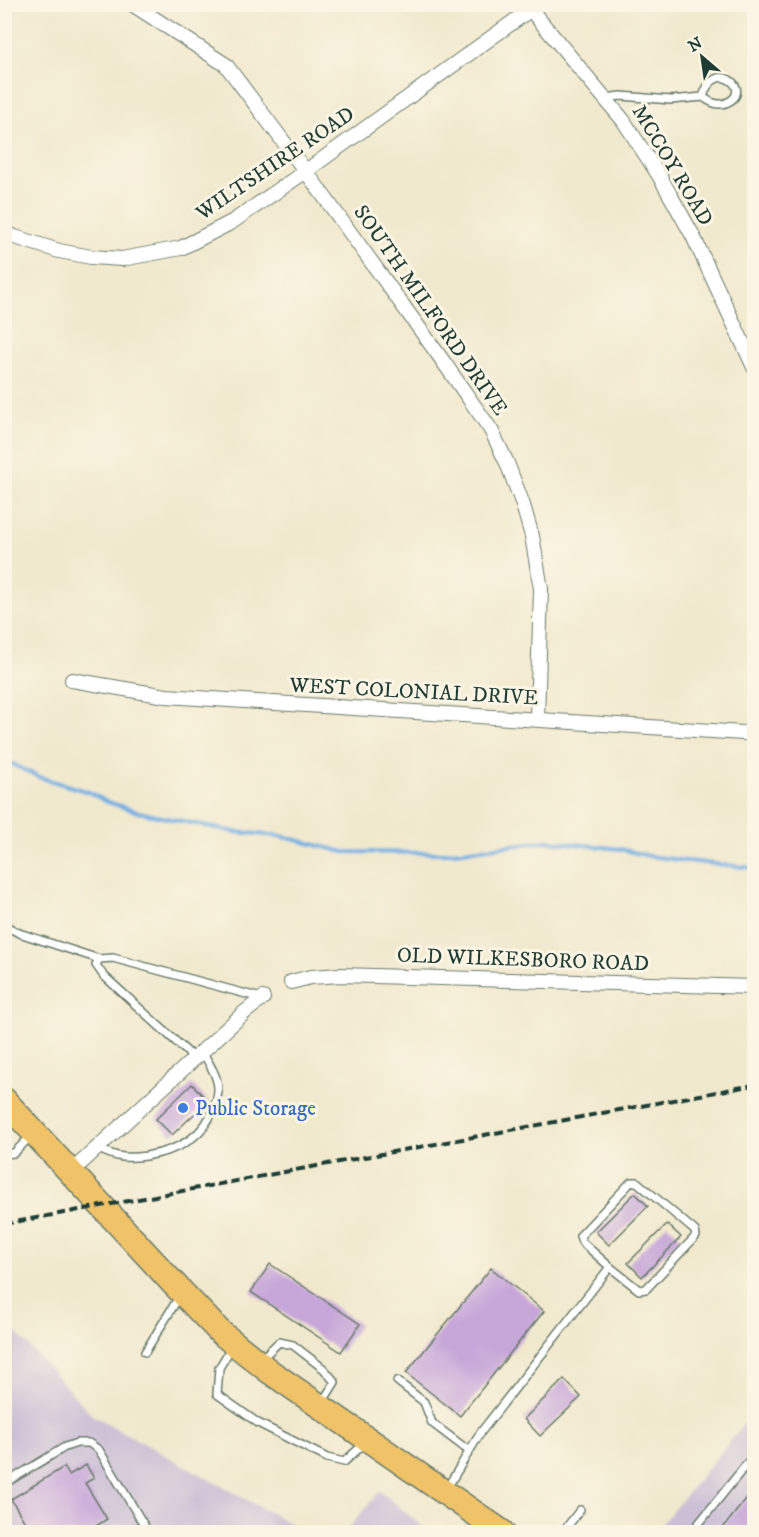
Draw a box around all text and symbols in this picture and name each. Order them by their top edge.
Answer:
north arrow [672,27,732,87]
text: N [685,33,706,57]
street label: MCCOY ROAD [626,100,718,231]
street label: WILTSHIRE ROAD [191,101,360,227]
street label: SOUTH MILFORD DRIVE [348,200,513,421]
street label: WEST COLONIAL DRIVE [288,672,539,712]
street label: OLD WILKESBORO ROAD [396,943,649,977]
place label: Public Storage [195,1096,316,1122]
marker: Public Storage [176,1101,190,1115]

